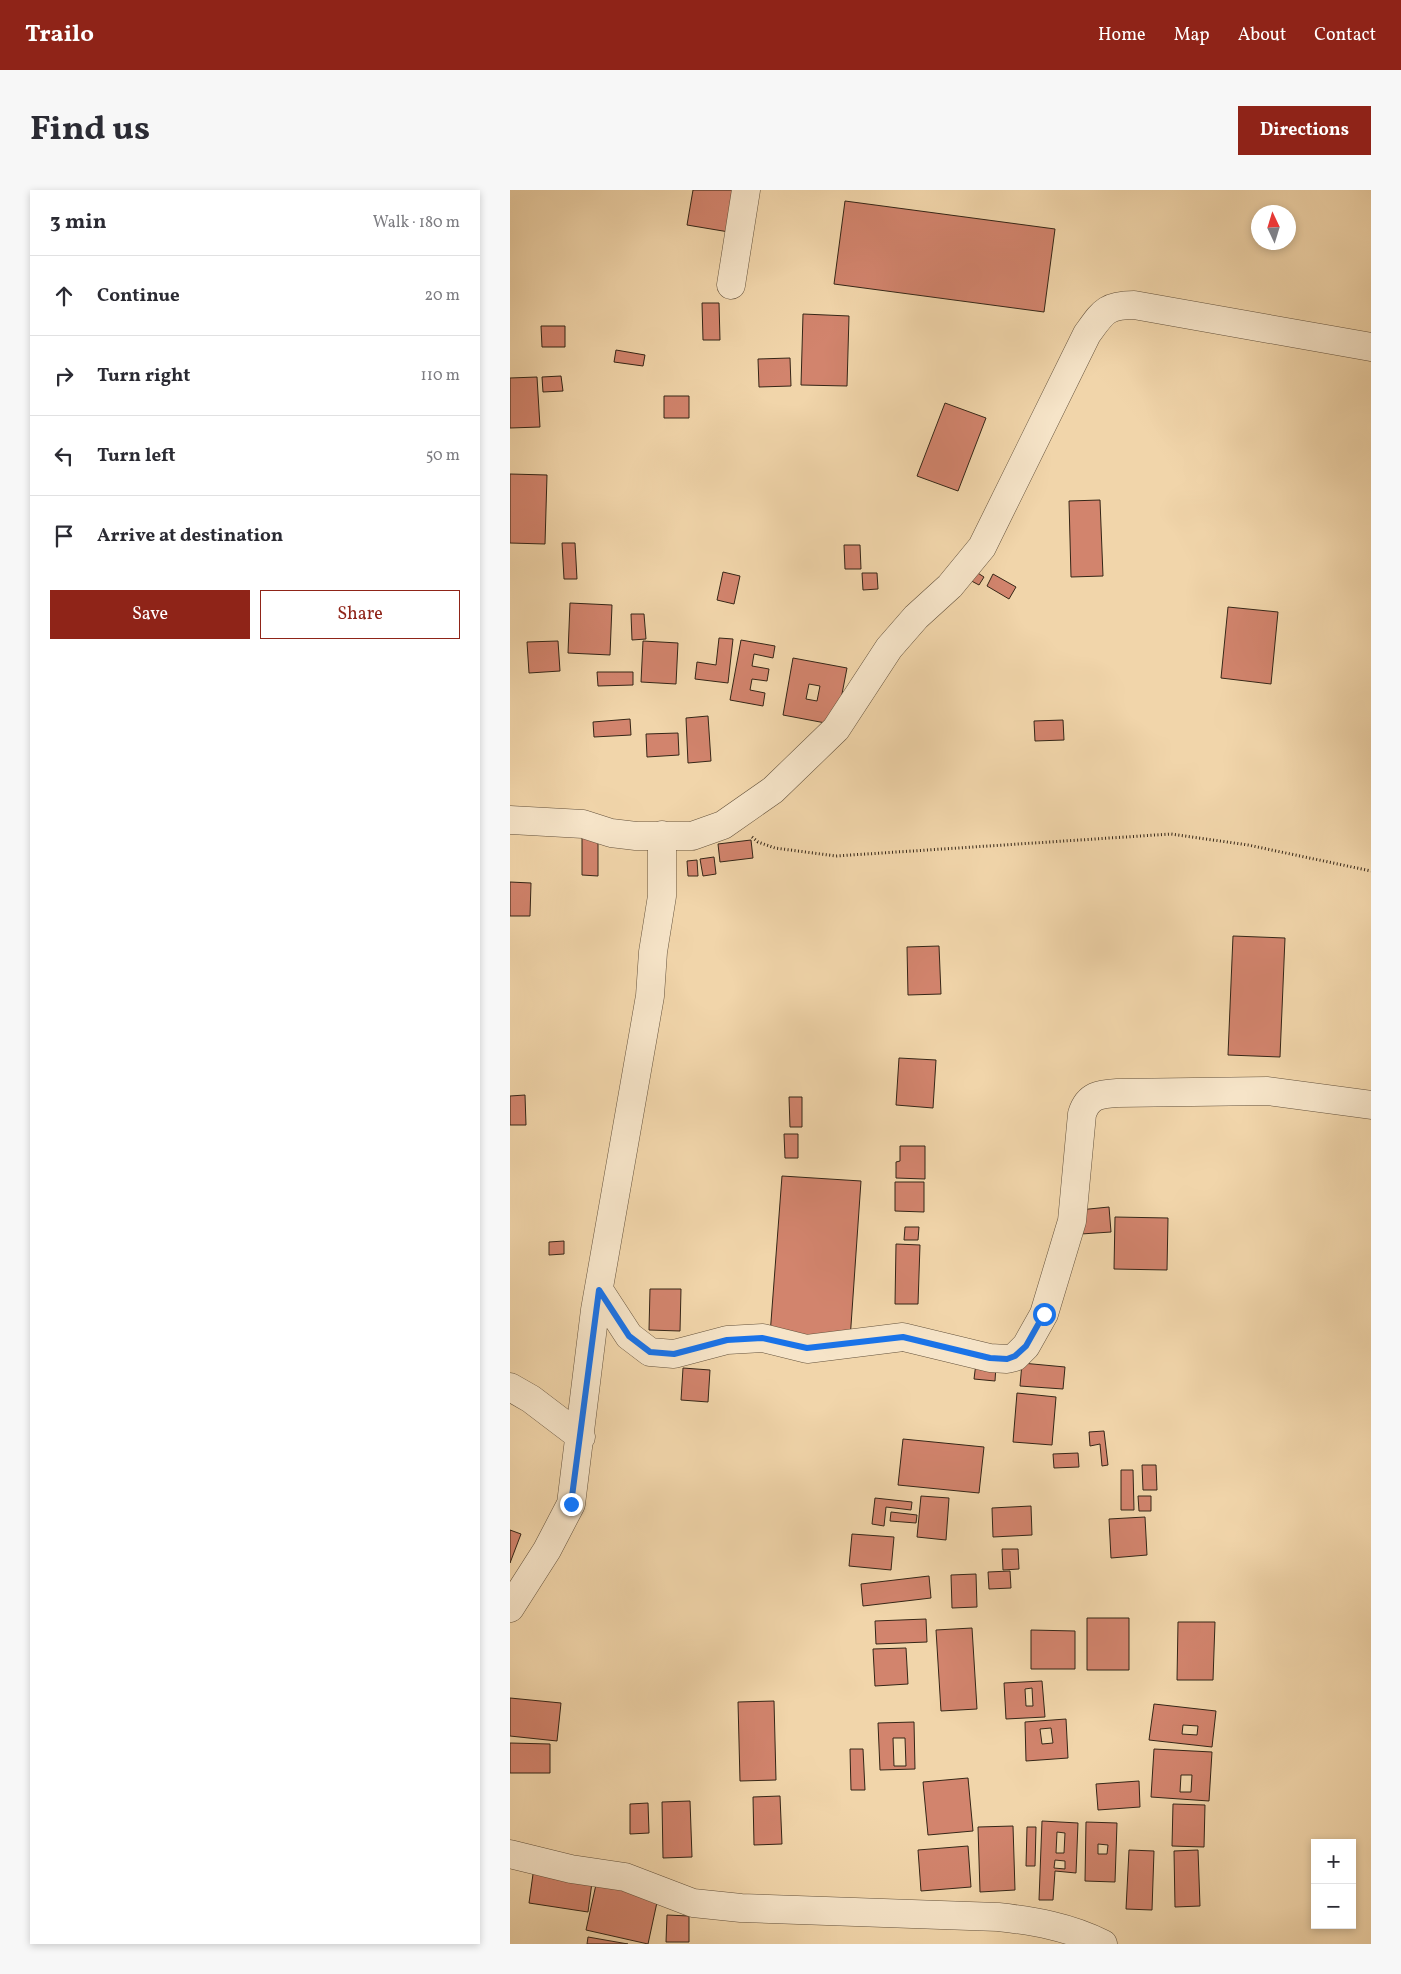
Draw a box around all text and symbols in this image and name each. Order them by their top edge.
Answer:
text: Trailo [25,18,94,52]
text: Home [1098,23,1146,48]
text: Map [1174,23,1210,48]
text: About [1238,23,1286,48]
text: Contact [1314,23,1376,48]
text: Find us [30,106,150,154]
button: Directions [1238,106,1371,155]
north arrow [1251,205,1296,250]
text: 3 min [50,208,106,237]
text: Walk · 180 m [373,212,460,234]
icon: ahead [50,282,78,310]
text: Continue [97,283,180,309]
text: 20 m [425,285,460,307]
icon: right [50,362,78,390]
text: Turn right [97,363,190,389]
text: 110 m [421,365,460,387]
icon: left [50,442,78,470]
text: Turn left [97,443,176,469]
text: 50 m [426,445,460,467]
icon: arrive [50,522,78,550]
text: Arrive at destination [97,523,283,549]
button: Save [50,590,250,639]
button: Share [260,590,460,639]
route start [1033,1303,1056,1326]
route end [560,1493,583,1516]
map controls [1311,1839,1356,1929]
button: + [1311,1839,1356,1884]
button: − [1311,1884,1356,1929]

